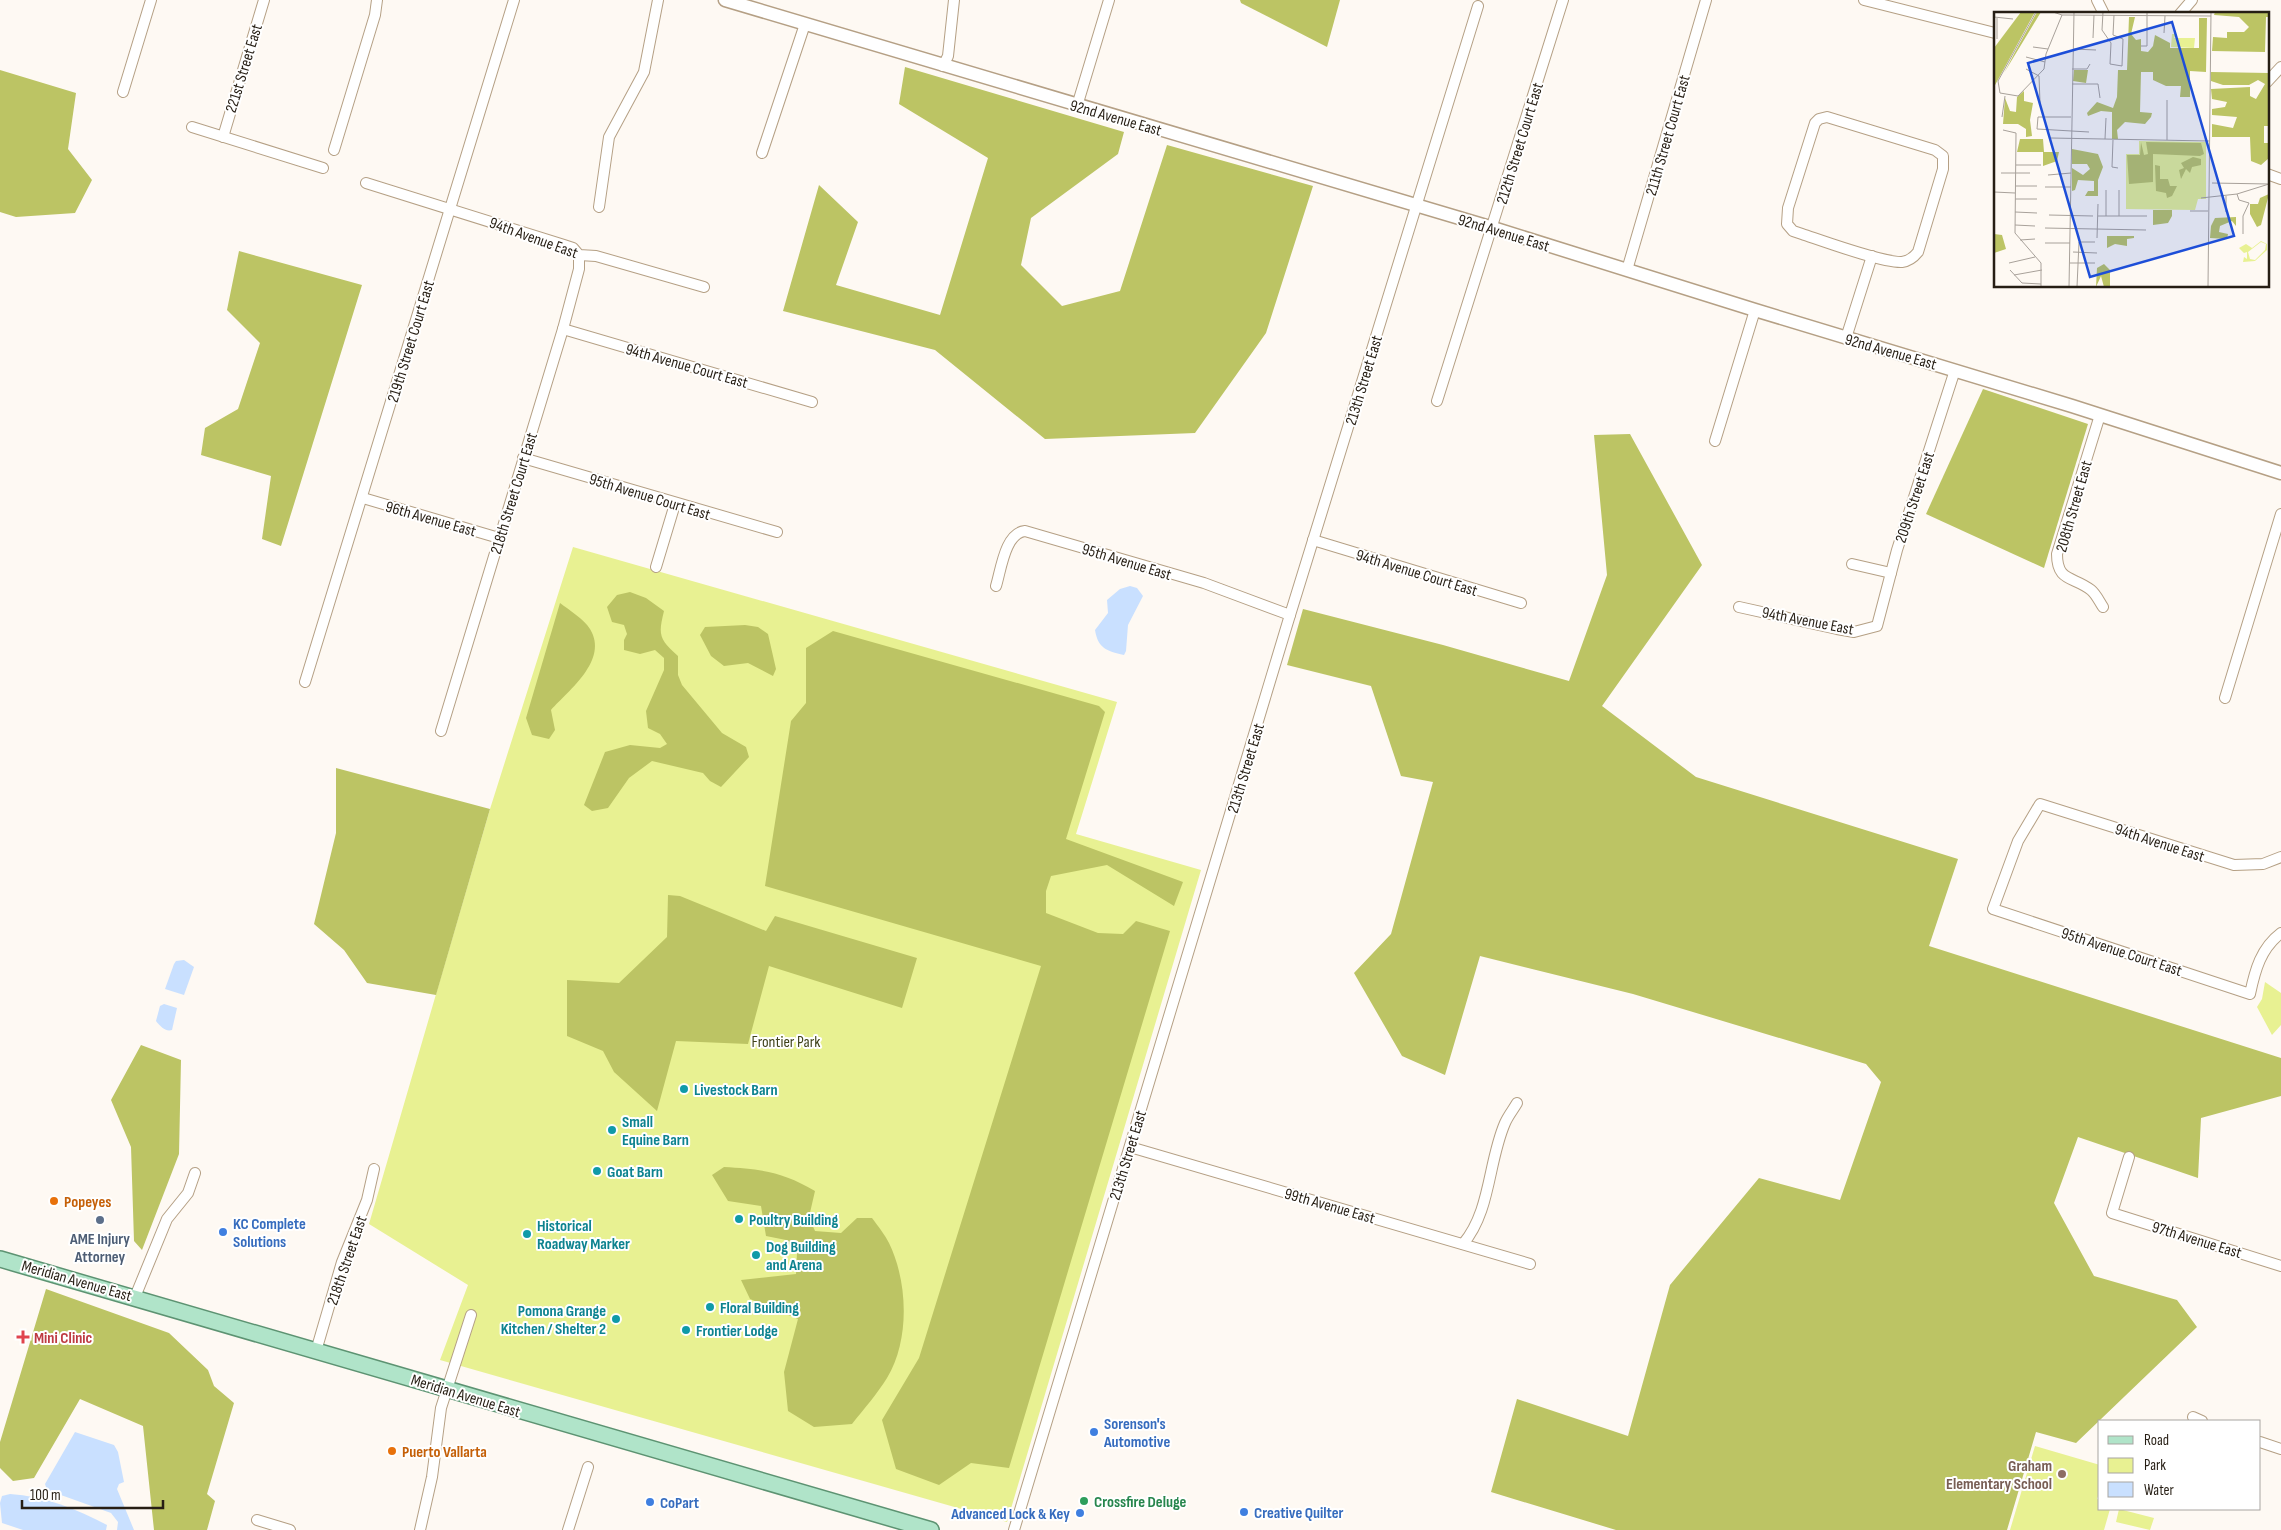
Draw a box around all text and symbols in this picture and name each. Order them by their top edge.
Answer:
inset map [1994,12,2268,288]
street label: 221st Street East [222,22,267,115]
street label: 211th Street Court East [1642,73,1695,198]
street label: 212th Street Court East [1493,80,1548,206]
street label: 92nd Avenue East [1068,96,1164,141]
street label: 92nd Avenue East [1456,211,1552,256]
street label: 94th Avenue East [487,214,580,263]
street label: 219th Street Court East [384,278,439,405]
street label: 92nd Avenue East [1843,330,1939,375]
street label: 213th Street East [1342,333,1387,428]
street label: 94th Avenue Court East [623,340,750,393]
street label: 218th Street Court East [487,430,542,557]
street label: 209th Street East [1892,449,1939,545]
street label: 208th Street East [2052,458,2097,554]
street label: 95th Avenue Court East [587,470,713,525]
street label: 96th Avenue East [383,497,478,541]
street label: 95th Avenue East [1080,540,1174,585]
street label: 94th Avenue Court East [1354,546,1480,601]
street label: 94th Avenue East [1760,603,1855,640]
street label: 213th Street East [1224,721,1269,816]
street label: 94th Avenue East [2112,820,2207,867]
street label: 95th Avenue Court East [2059,924,2184,981]
park label: Frontier Park [752,1033,820,1052]
place label: Livestock Barn [694,1081,778,1100]
marker: Livestock Barn [678,1083,690,1095]
street label: 213th Street East [1106,1108,1151,1203]
place label: Small Equine Barn [622,1113,689,1150]
marker: Small Equine Barn [606,1124,618,1136]
place label: Goat Barn [607,1163,663,1182]
marker: Goat Barn [591,1165,603,1177]
street label: 99th Avenue East [1282,1184,1377,1228]
place label: Popeyes [64,1193,111,1212]
marker: Popeyes [48,1195,60,1207]
place label: Poultry Building [749,1211,838,1230]
street label: 218th Street East [323,1213,372,1308]
marker: Poultry Building [733,1213,745,1225]
marker: AME Injury Attorney [94,1214,106,1226]
place label: KC Complete Solutions [233,1215,306,1252]
place label: Historical Roadway Marker [537,1217,630,1254]
street label: 97th Avenue East [2149,1218,2244,1263]
marker: KC Complete Solutions [217,1226,229,1238]
marker: Historical Roadway Marker [521,1228,533,1240]
place label: AME Injury Attorney [69,1230,130,1267]
place label: Dog Building and Arena [766,1238,836,1275]
marker: Dog Building and Arena [750,1249,762,1261]
street label: Meridian Avenue East [19,1257,134,1306]
place label: Floral Building [720,1299,799,1318]
marker: Floral Building [704,1301,716,1313]
place label: Pomona Grange Kitchen / Shelter 2 [501,1302,606,1339]
marker: Pomona Grange Kitchen / Shelter 2 [610,1313,622,1325]
place label: Frontier Lodge [696,1322,778,1341]
marker: Frontier Lodge [680,1324,692,1336]
place label: Mini Clinic [34,1329,93,1348]
marker: Mini Clinic [16,1330,30,1344]
street label: Meridian Avenue East [409,1371,523,1422]
place label: Sorenson's Automotive [1103,1415,1170,1452]
legend [2098,1420,2261,1510]
marker: Sorenson's Automotive [1088,1426,1100,1438]
text: Road [2144,1431,2169,1450]
place label: Puerto Vallarta [402,1443,487,1462]
marker: Puerto Vallarta [386,1445,398,1457]
text: Park [2144,1456,2166,1475]
place label: Graham Elementary School [1946,1457,2052,1494]
marker: Graham Elementary School [2056,1468,2068,1480]
scale bar [22,1478,164,1510]
text: Water [2144,1481,2175,1500]
text: 100 m [30,1486,61,1505]
place label: Crossfire Deluge [1094,1493,1187,1512]
place label: CoPart [660,1494,699,1513]
marker: Crossfire Deluge [1078,1495,1090,1507]
marker: CoPart [644,1496,656,1508]
place label: Creative Quilter [1254,1504,1344,1523]
place label: Advanced Lock & Key [950,1505,1070,1524]
marker: Creative Quilter [1238,1506,1250,1518]
marker: Advanced Lock & Key [1074,1507,1086,1519]

